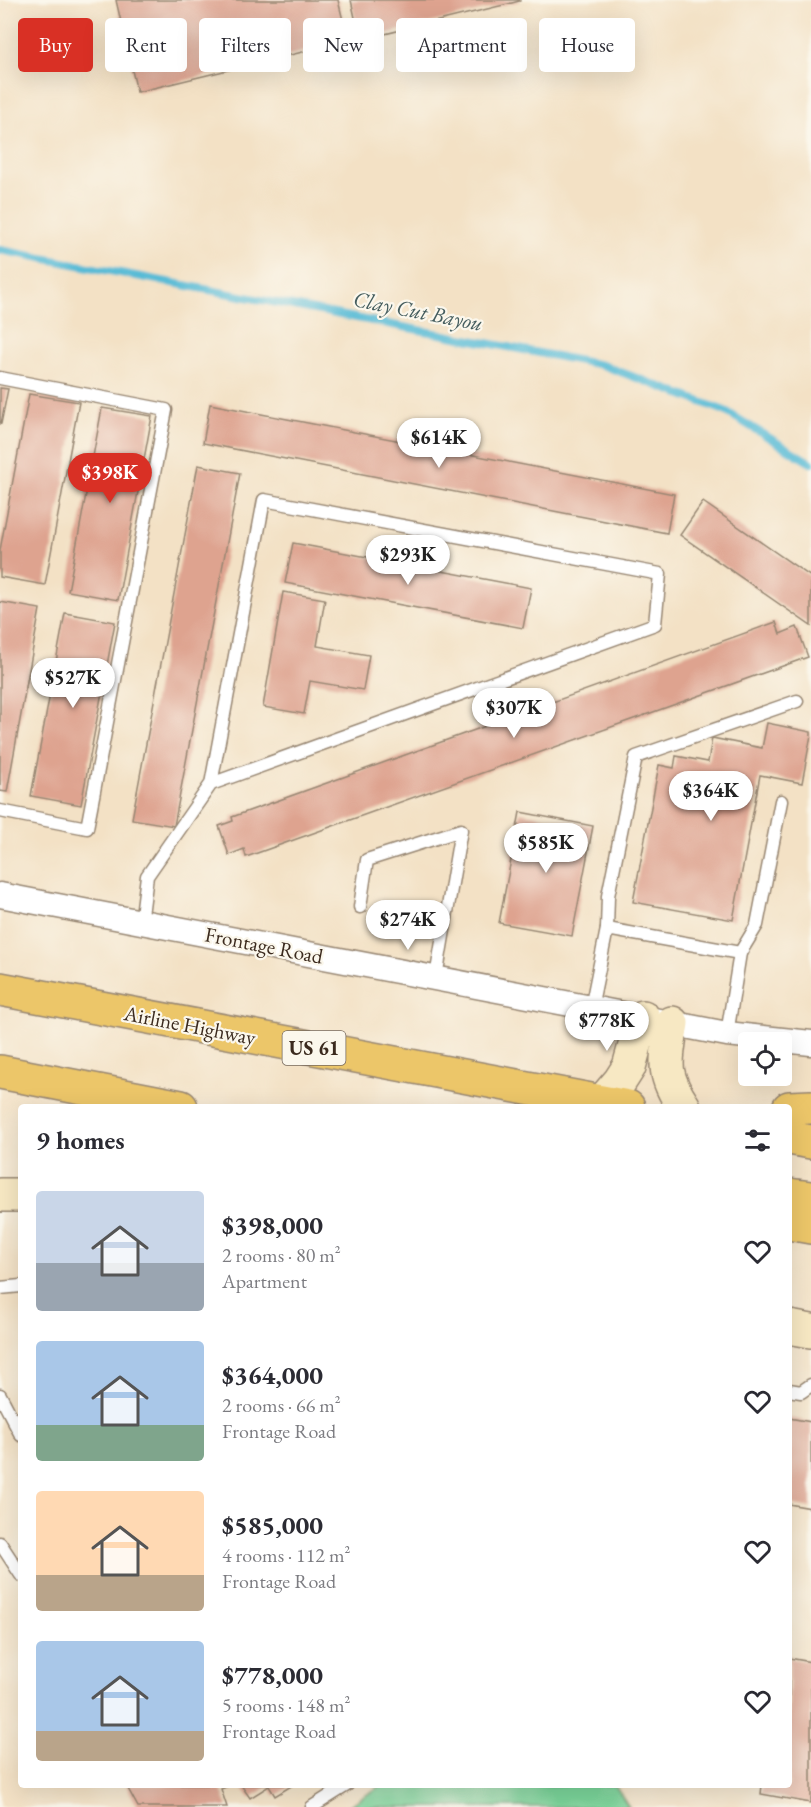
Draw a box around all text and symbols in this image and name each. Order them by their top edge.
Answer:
chip: Buy [18,18,93,72]
chip: Rent [105,18,187,72]
chip: Filters [199,18,291,72]
chip: New [303,18,384,72]
chip: Apartment [396,18,527,72]
chip: House [539,18,635,72]
water label: Clay Cut Bayou [351,284,485,338]
pin: $614K [397,418,481,469]
text: $614K [411,424,467,450]
pin: $398K [68,453,152,504]
text: $398K [82,459,138,485]
pin: $293K [366,535,450,586]
text: $293K [380,541,436,567]
pin: $527K [31,658,115,709]
text: $527K [45,664,101,690]
pin: $307K [472,688,556,739]
text: $307K [486,694,542,720]
pin: $364K [669,771,753,822]
text: $364K [683,777,739,803]
pin: $585K [504,823,588,874]
text: $585K [518,829,574,855]
pin: $274K [366,900,450,951]
text: $274K [380,906,436,932]
street label: Frontage Road [203,920,326,970]
street label: Airline Highway [121,999,259,1051]
pin: $778K [565,1001,649,1052]
text: $778K [579,1007,635,1033]
road number: US 61 [282,1031,346,1065]
map controls [738,1032,792,1086]
button: locate [738,1032,792,1086]
text: 9 homes [36,1123,125,1157]
icon: filters [741,1124,774,1157]
text: $398,000 [222,1208,323,1242]
icon: home [84,1215,156,1287]
icon: heart [741,1235,774,1268]
text: 2 rooms · 80 m² [222,1242,341,1268]
text: Apartment [222,1268,307,1294]
text: $364,000 [222,1358,323,1392]
icon: home [84,1365,156,1437]
icon: heart [741,1385,774,1418]
text: 2 rooms · 66 m² [222,1392,341,1418]
text: Frontage Road [222,1418,336,1444]
text: $585,000 [222,1508,323,1542]
icon: home [84,1515,156,1587]
icon: heart [741,1535,774,1568]
text: 4 rooms · 112 m² [222,1542,350,1568]
text: Frontage Road [222,1568,336,1594]
text: $778,000 [222,1658,323,1692]
icon: home [84,1665,156,1737]
icon: heart [741,1685,774,1718]
text: 5 rooms · 148 m² [222,1692,350,1718]
text: Frontage Road [222,1718,336,1744]

